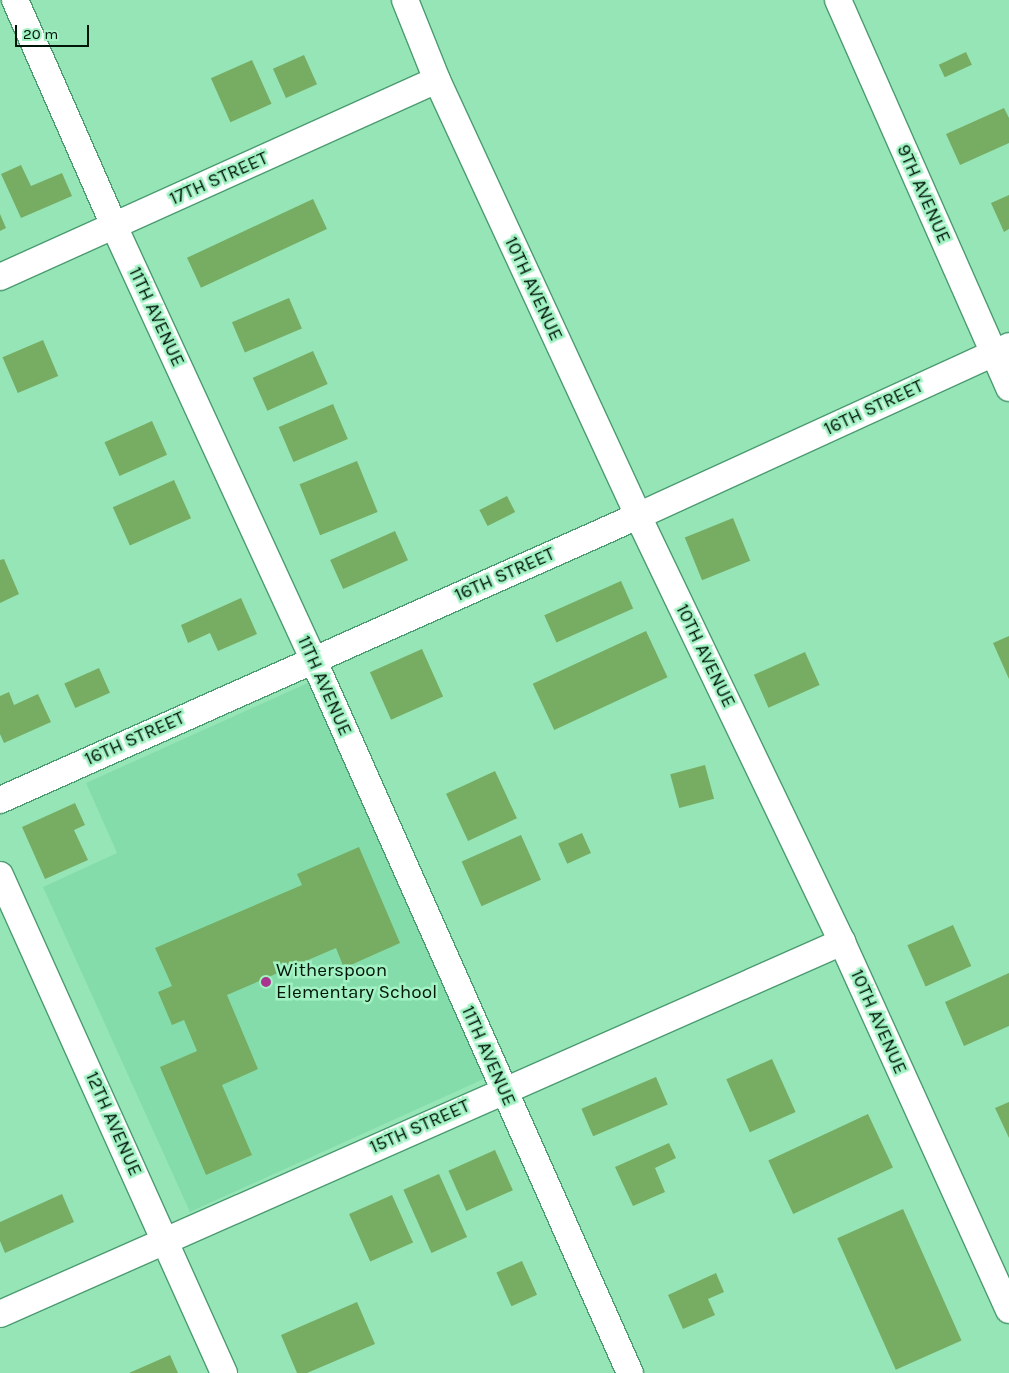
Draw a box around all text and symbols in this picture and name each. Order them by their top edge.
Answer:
scale bar [18,15,91,47]
text: 20 m [23,25,58,43]
street label: 9TH AVENUE [891,141,955,247]
street label: 17TH STREET [166,147,272,211]
street label: 10TH AVENUE [499,233,567,345]
street label: 11TH AVENUE [123,264,189,370]
street label: 16TH STREET [821,375,927,441]
street label: 16TH STREET [451,543,559,607]
street label: 10TH AVENUE [670,601,740,711]
street label: 11TH AVENUE [292,632,356,740]
street label: 16TH STREET [81,707,189,771]
place label: Witherspoon Elementary School [276,960,437,1004]
street label: 10TH AVENUE [845,966,911,1078]
marker: Witherspoon Elementary School [260,976,272,988]
street label: 11TH AVENUE [456,1002,520,1110]
street label: 12TH AVENUE [80,1068,146,1180]
street label: 15TH STREET [366,1095,474,1159]

